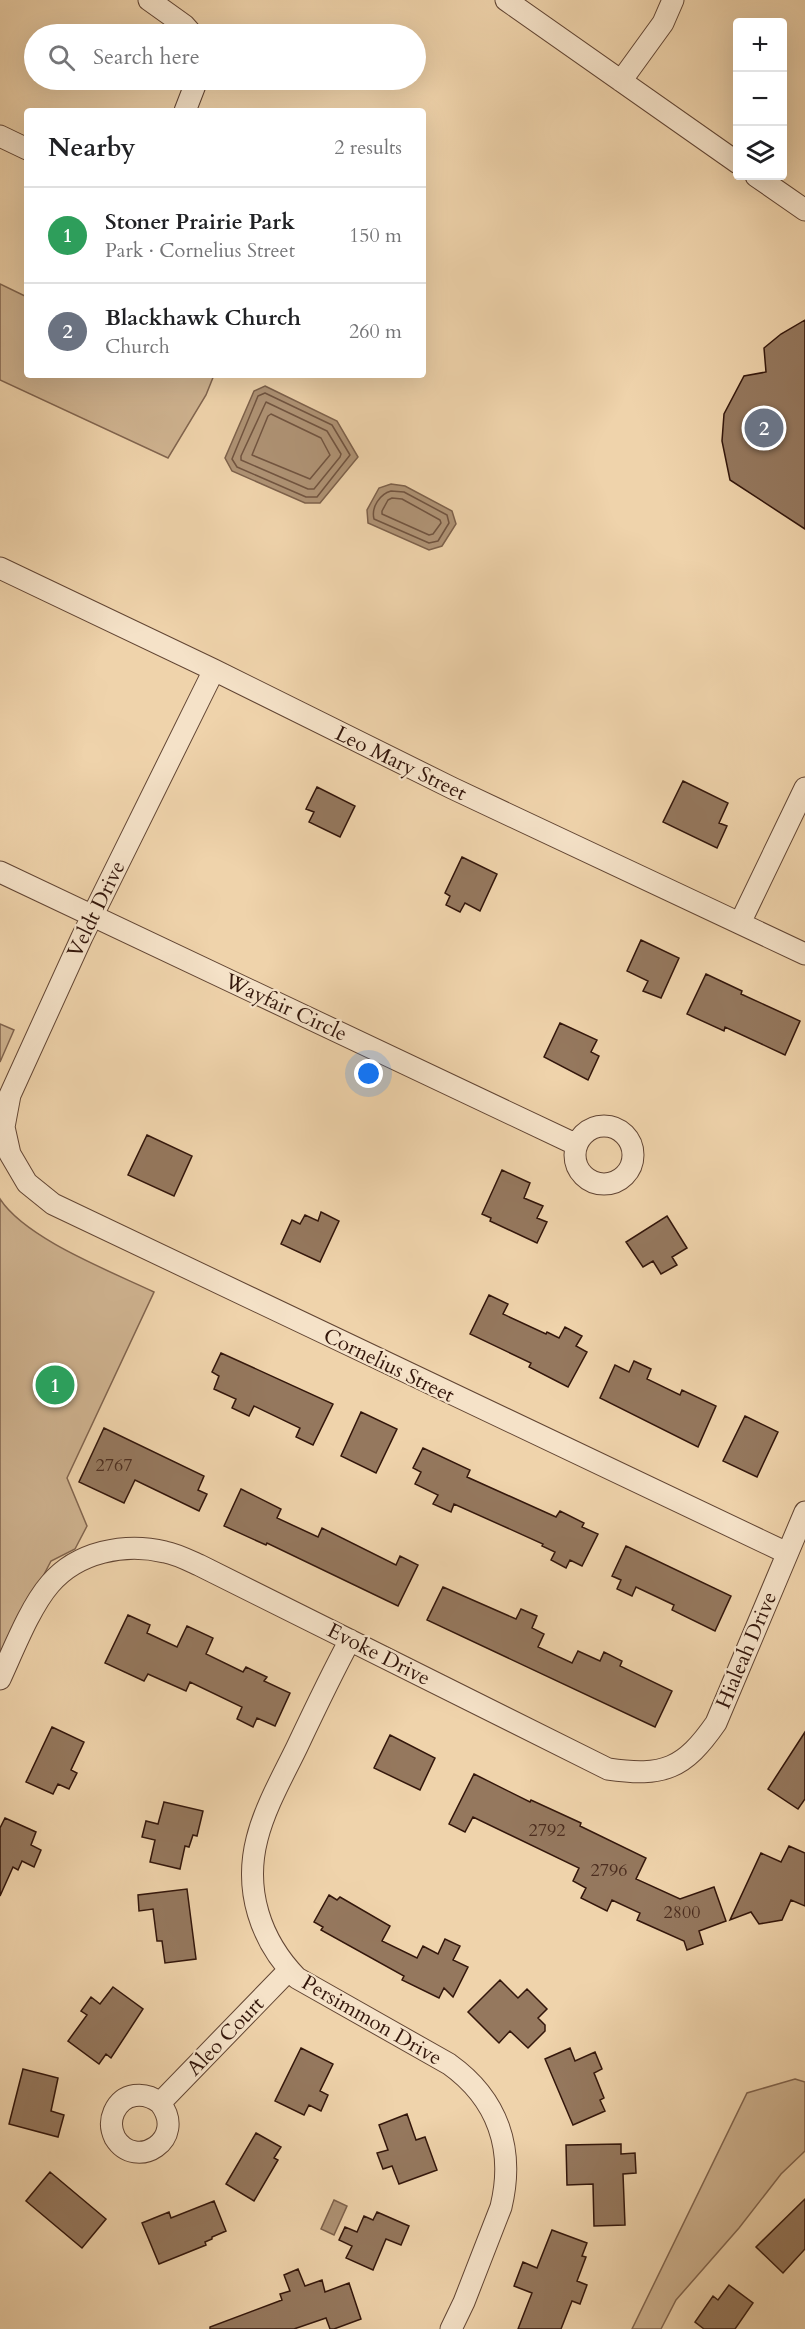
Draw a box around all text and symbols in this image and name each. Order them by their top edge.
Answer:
map controls [733,18,787,180]
button: + [733,18,787,72]
search box [24,24,426,90]
icon: search [45,41,78,74]
text: Search here [93,42,200,72]
button: − [733,72,787,126]
button: layers [733,126,787,180]
text: Nearby [48,130,136,165]
text: 2 results [334,134,402,161]
text: Stoner Prairie Park [105,207,295,237]
text: 1 [62,222,73,249]
text: 150 m [349,222,402,249]
text: Park · Cornelius Street [105,237,295,264]
text: Blackhawk Church [105,303,301,333]
text: 2 [62,318,73,345]
text: 260 m [349,318,402,345]
text: Church [105,333,170,360]
pin: 2 [744,406,783,450]
street label: Leo Mary Street [330,719,472,808]
street label: Veldt Drive [60,856,132,963]
street label: Wayfair Circle [219,966,352,1049]
your location [354,1059,383,1088]
street label: Cornelius Street [318,1321,460,1410]
pin: 1 [36,1362,74,1408]
house number: 2767 [96,1453,132,1478]
street label: Hialeah Drive [709,1587,784,1713]
street label: Evoke Drive [322,1616,435,1693]
house number: 2792 [529,1818,565,1843]
house number: 2796 [591,1858,627,1883]
house number: 2800 [664,1900,700,1925]
street label: Persimmon Drive [296,1968,447,2072]
street label: Aleo Court [180,1990,271,2082]

